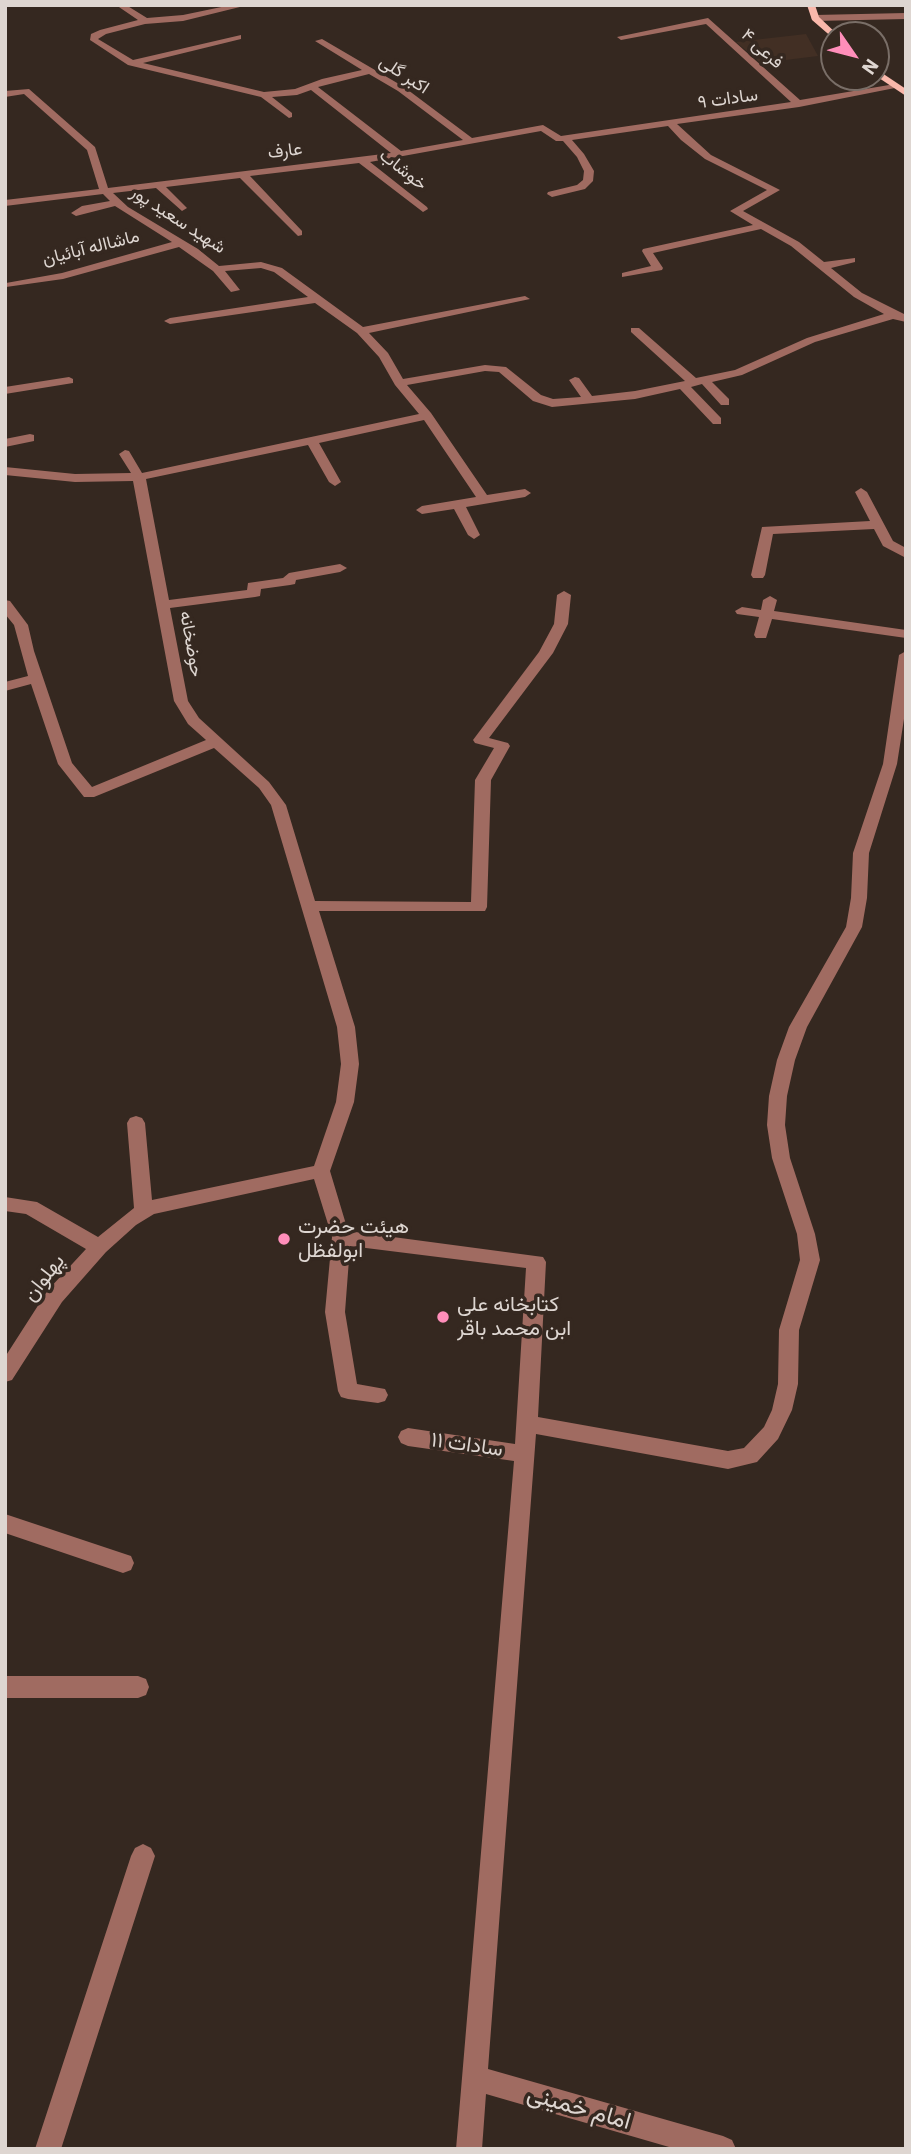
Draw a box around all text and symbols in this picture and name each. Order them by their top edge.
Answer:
north arrow [820,21,890,91]
street label: فرعی ۴ [736,24,788,74]
street label: اکبر گلی [375,51,433,99]
text: N [857,54,884,79]
street label: سادات ۹ [697,84,759,114]
street label: عارف [266,138,304,164]
street label: خوشاب [375,145,431,195]
street label: شهید سعید پور [126,181,230,259]
street label: ماشااله آبائیان [40,226,142,270]
street label: حوضخانه [175,609,207,679]
place label: هیئت حضرت ابولفظل [298,1214,409,1264]
marker: هیئت حضرت ابولفظل [276,1231,292,1247]
street label: پهلوان [18,1249,70,1307]
place label: کتابخانه علی ابن محمد باقر [457,1292,571,1342]
marker: کتابخانه علی ابن محمد باقر [435,1309,451,1325]
street label: سادات ۱۱ [429,1427,505,1463]
street label: امام خمینی [524,2079,634,2137]

